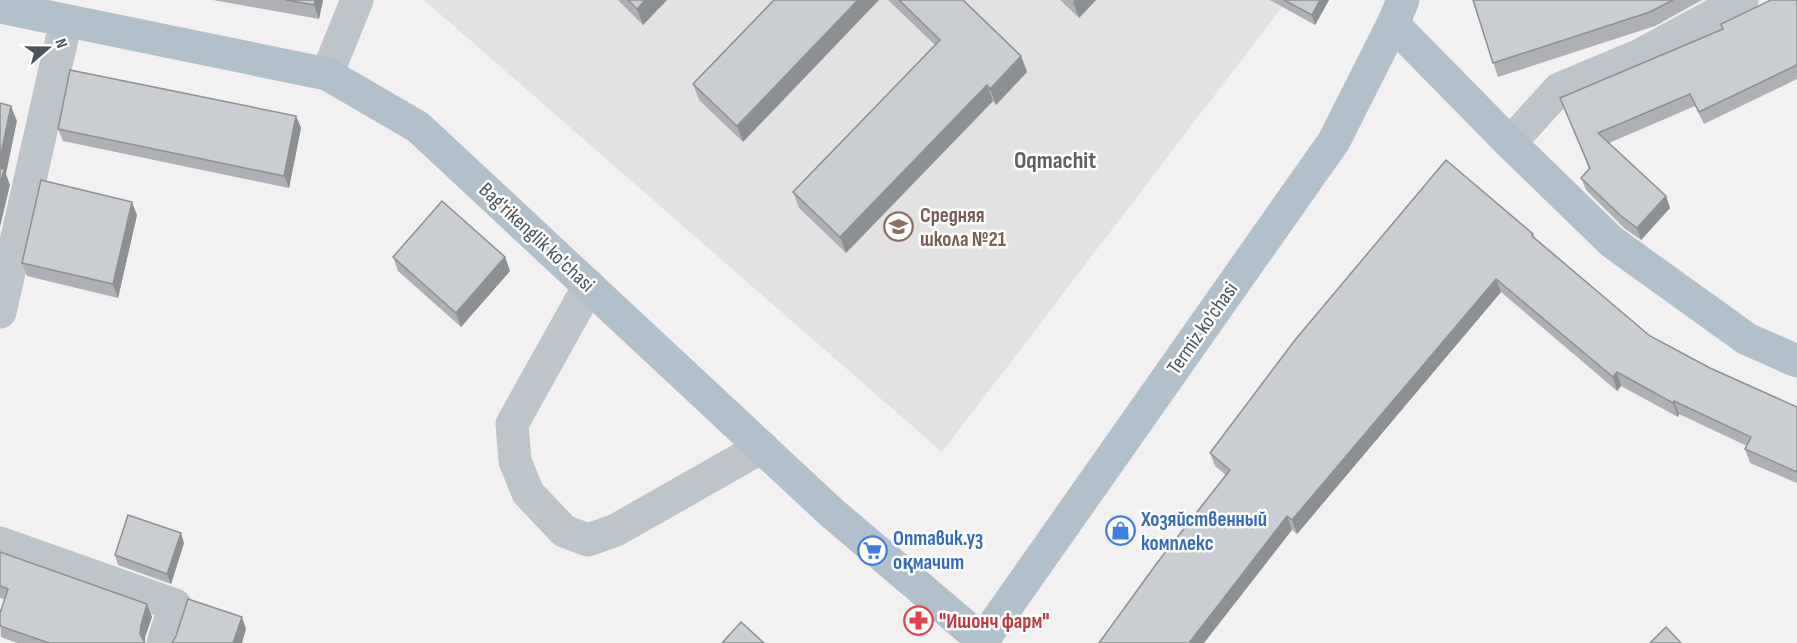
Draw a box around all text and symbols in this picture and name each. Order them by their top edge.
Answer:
north arrow [18,18,78,78]
text: N [50,36,71,51]
district label: Oqmachit [1014,146,1096,175]
street label: Bag'rikenglik ko'chasi [474,177,600,297]
place label: Средняя школа №21 [920,203,1006,252]
school or university icon: Средняя школа №21 [883,211,915,243]
street label: Termiz ko'chasi [1162,277,1243,379]
place label: Хозяйственный комплекс [1140,507,1267,556]
shop icon: Хозяйственный комплекс [1104,515,1136,547]
place label: Оптавик.уз оқмачит [893,526,983,575]
supermarket icon: Оптавик.уз оқмачит [856,534,888,566]
pharmacy icon: "Ишонч фарм" [902,605,934,637]
place label: "Ишонч фарм" [939,609,1050,634]

